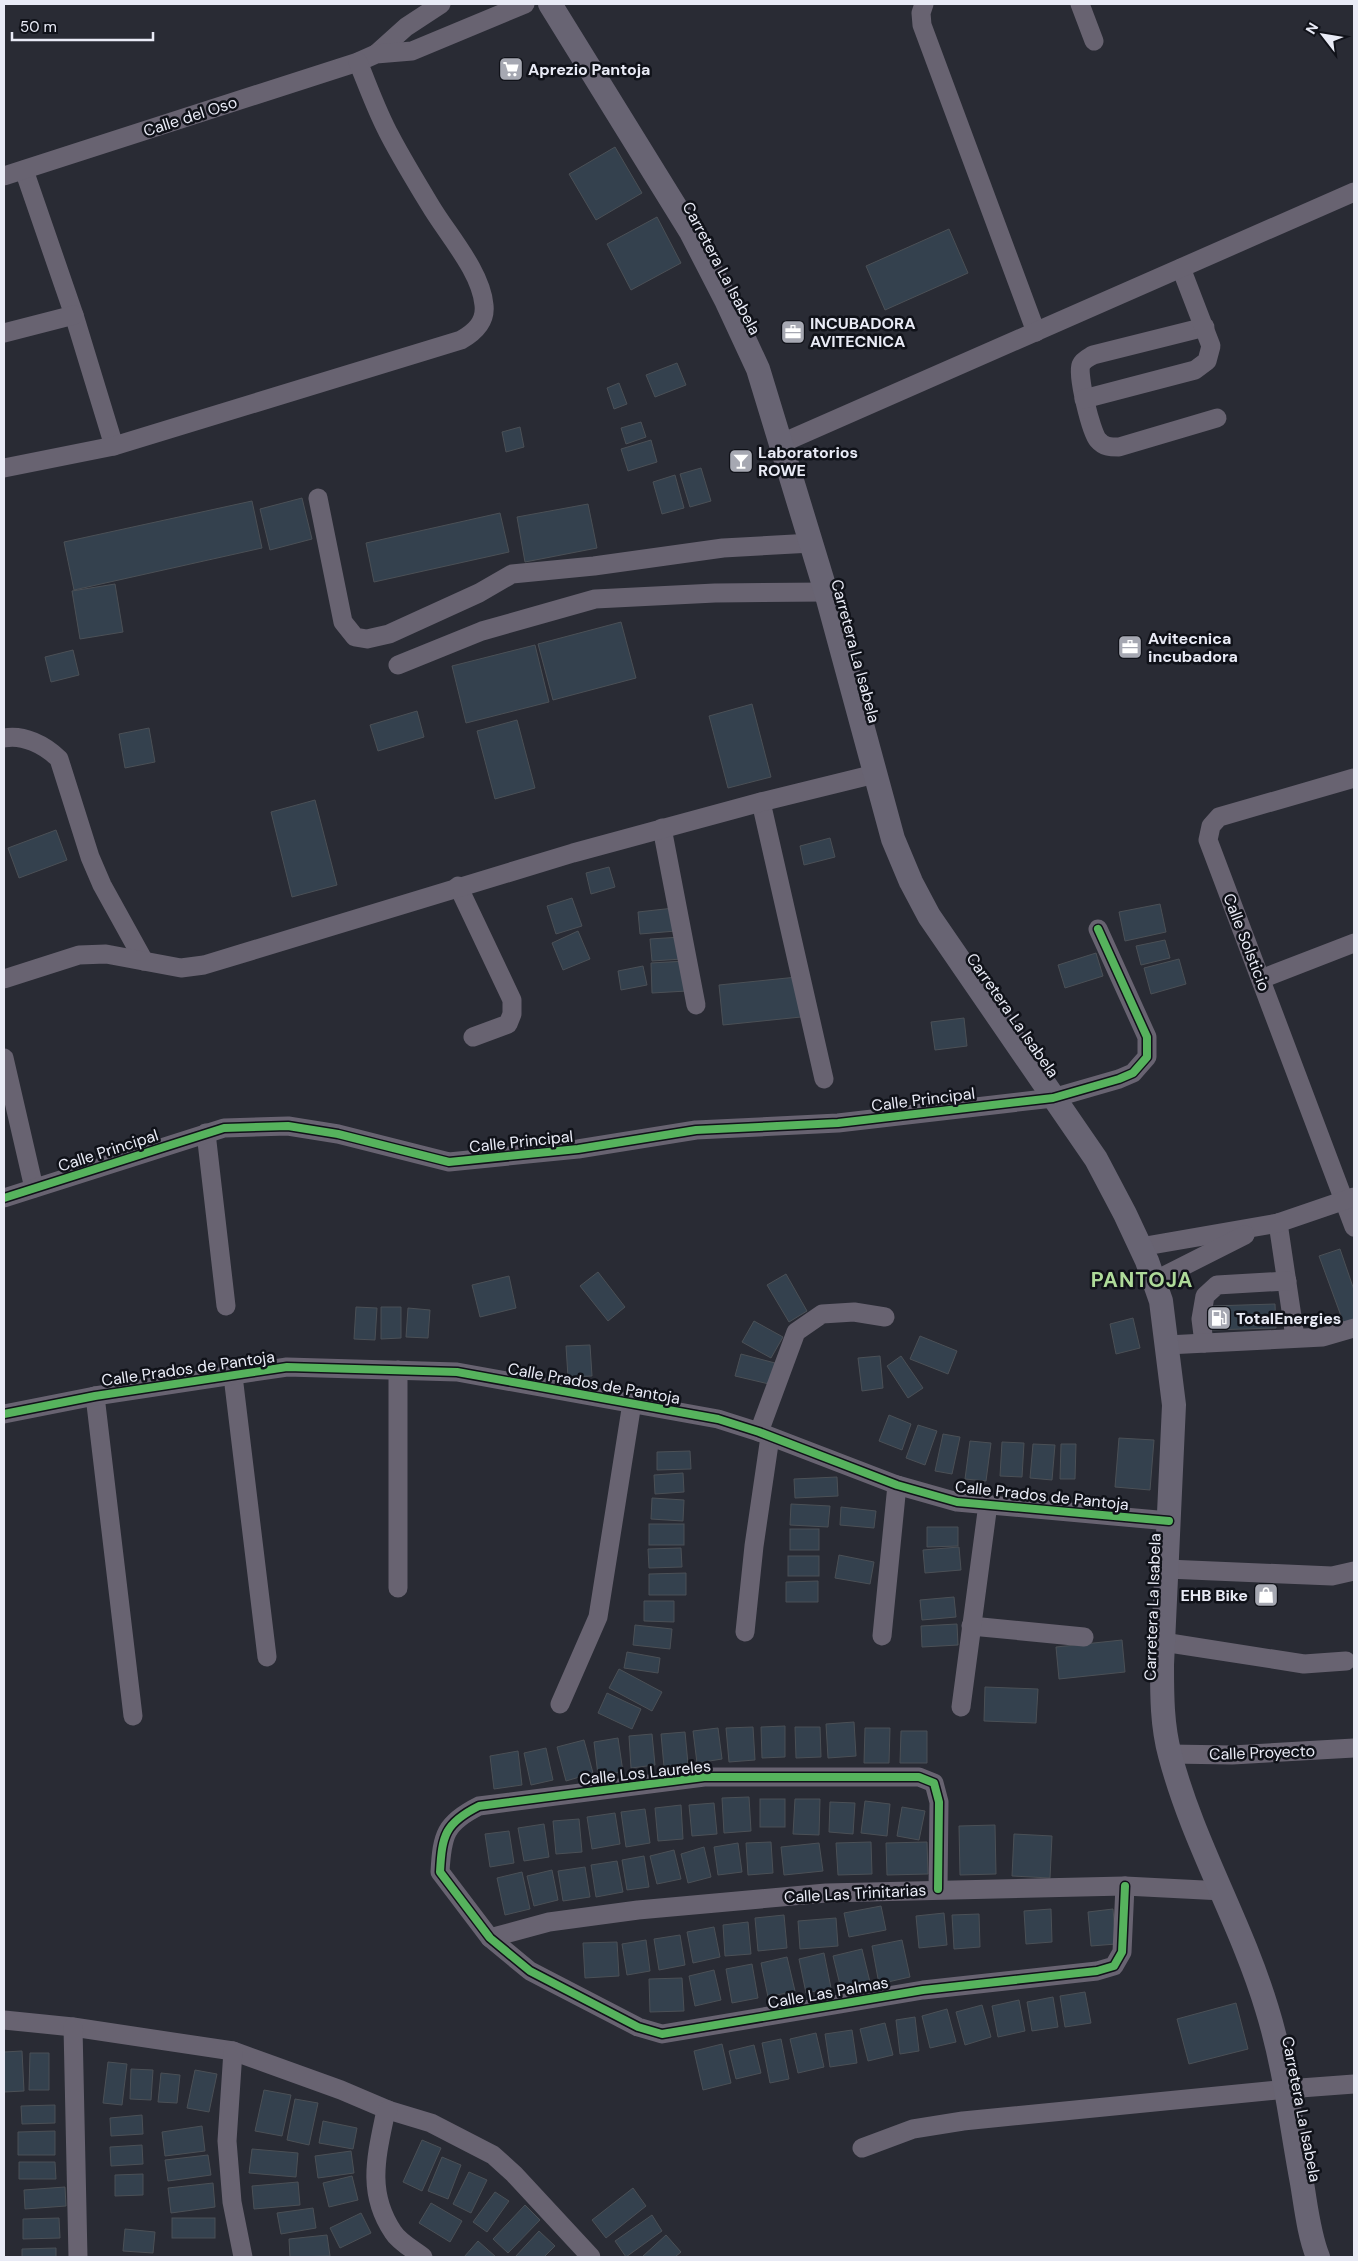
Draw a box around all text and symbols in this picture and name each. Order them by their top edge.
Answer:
scale bar [12,10,154,42]
north arrow [1298,10,1348,60]
text: 50 m [20,17,57,37]
text: N [1302,19,1322,37]
supermarket icon: Aprezio Pantoja [498,56,524,82]
place label: Aprezio Pantoja [528,59,650,80]
street label: Calle del Oso [141,91,240,142]
street label: Carretera La Isabela [678,198,766,338]
place label: INCUBADORA AVITECNICA [810,313,916,352]
office icon: INCUBADORA AVITECNICA [780,319,806,345]
place label: Laboratorios ROWE [758,442,858,481]
bar icon: Laboratorios ROWE [728,448,754,474]
street label: Carretera La Isabela [826,577,885,725]
place label: Avitecnica incubadora [1148,628,1238,667]
office icon: Avitecnica incubadora [1117,634,1143,660]
street label: Calle Solsticio [1218,890,1275,994]
street label: Carretera La Isabela [962,949,1064,1082]
street label: Calle Principal [870,1083,976,1116]
street label: Calle Principal [55,1124,161,1177]
street label: Calle Principal [468,1126,574,1157]
district label: PANTOJA [1091,1266,1193,1294]
fuel station icon: TotalEnergies [1206,1305,1232,1331]
place label: TotalEnergies [1236,1308,1341,1329]
street label: Calle Prados de Pantoja [100,1346,276,1391]
street label: Calle Prados de Pantoja [506,1358,682,1409]
street label: Calle Prados de Pantoja [954,1476,1130,1515]
street label: Carretera La Isabela [1139,1533,1166,1681]
shop icon: EHB Bike [1253,1582,1279,1608]
place label: EHB Bike [1180,1585,1248,1606]
street label: Calle Proyecto [1209,1740,1315,1765]
street label: Calle Los Laureles [578,1755,712,1790]
street label: Calle Las Trinitarias [783,1879,927,1908]
street label: Calle Las Palmas [766,1972,890,2013]
street label: Carretera La Isabela [1277,2035,1326,2184]

